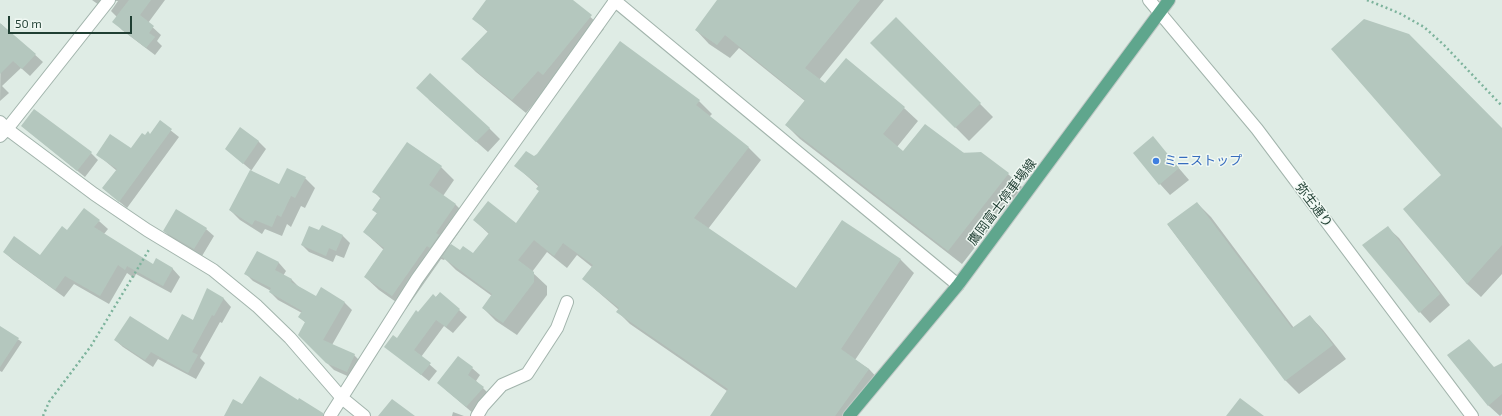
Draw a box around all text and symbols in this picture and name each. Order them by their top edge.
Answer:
scale bar [10,8,134,34]
text: 50 m [15,16,42,30]
place label: ミニストップ [1164,153,1242,169]
street label: 鷹岡富士停車場線 [964,156,1040,248]
marker: ミニストップ [1151,156,1161,166]
street label: 弥生通り [1292,180,1336,230]

